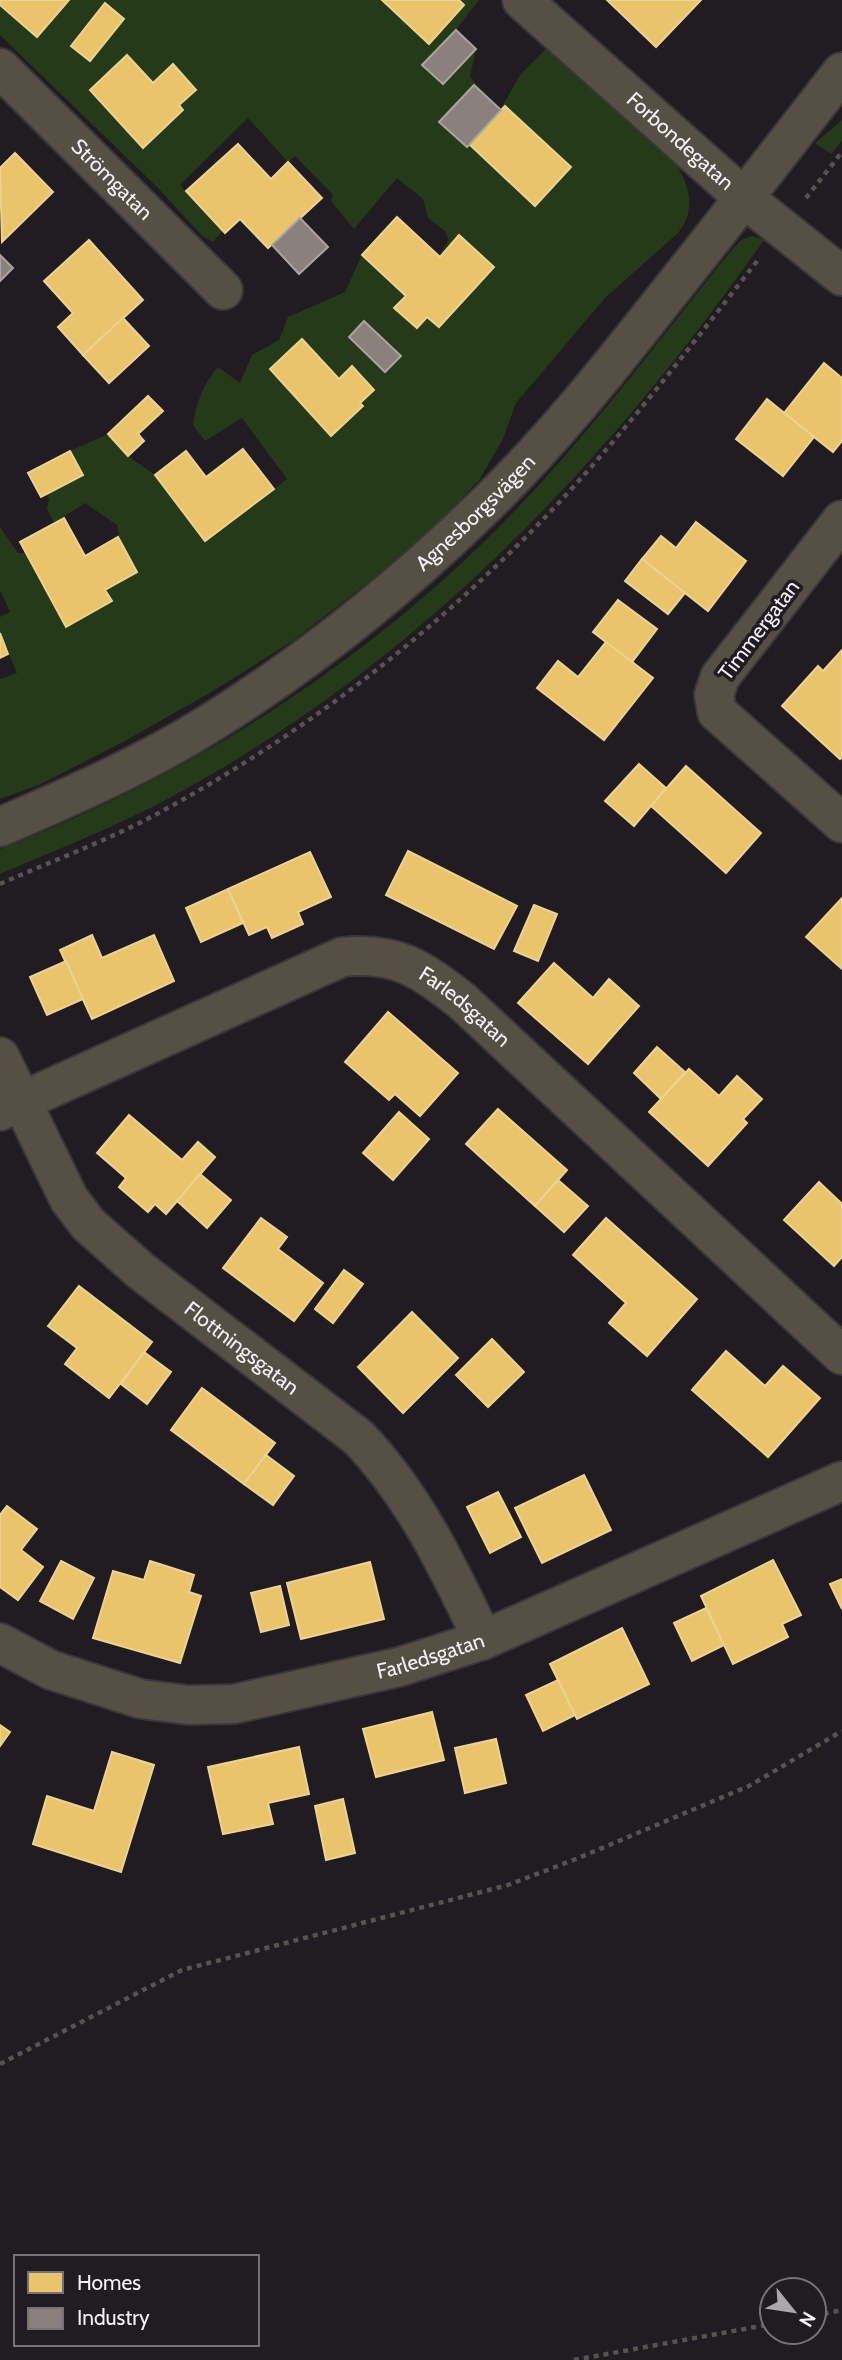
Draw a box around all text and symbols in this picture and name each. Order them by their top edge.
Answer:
street label: Forbondegatan [622,87,739,195]
street label: Strömgatan [66,133,158,225]
street label: Agnesborgsvägen [410,449,540,576]
street label: Timmergatan [713,575,804,685]
street label: Farledsgatan [415,961,516,1052]
street label: Flottningsgatan [180,1296,304,1400]
street label: Farledsgatan [374,1627,488,1684]
legend [14,2255,259,2346]
text: Homes [77,2270,141,2295]
north arrow [758,2276,828,2346]
text: Industry [77,2305,150,2330]
text: N [794,2308,821,2331]

